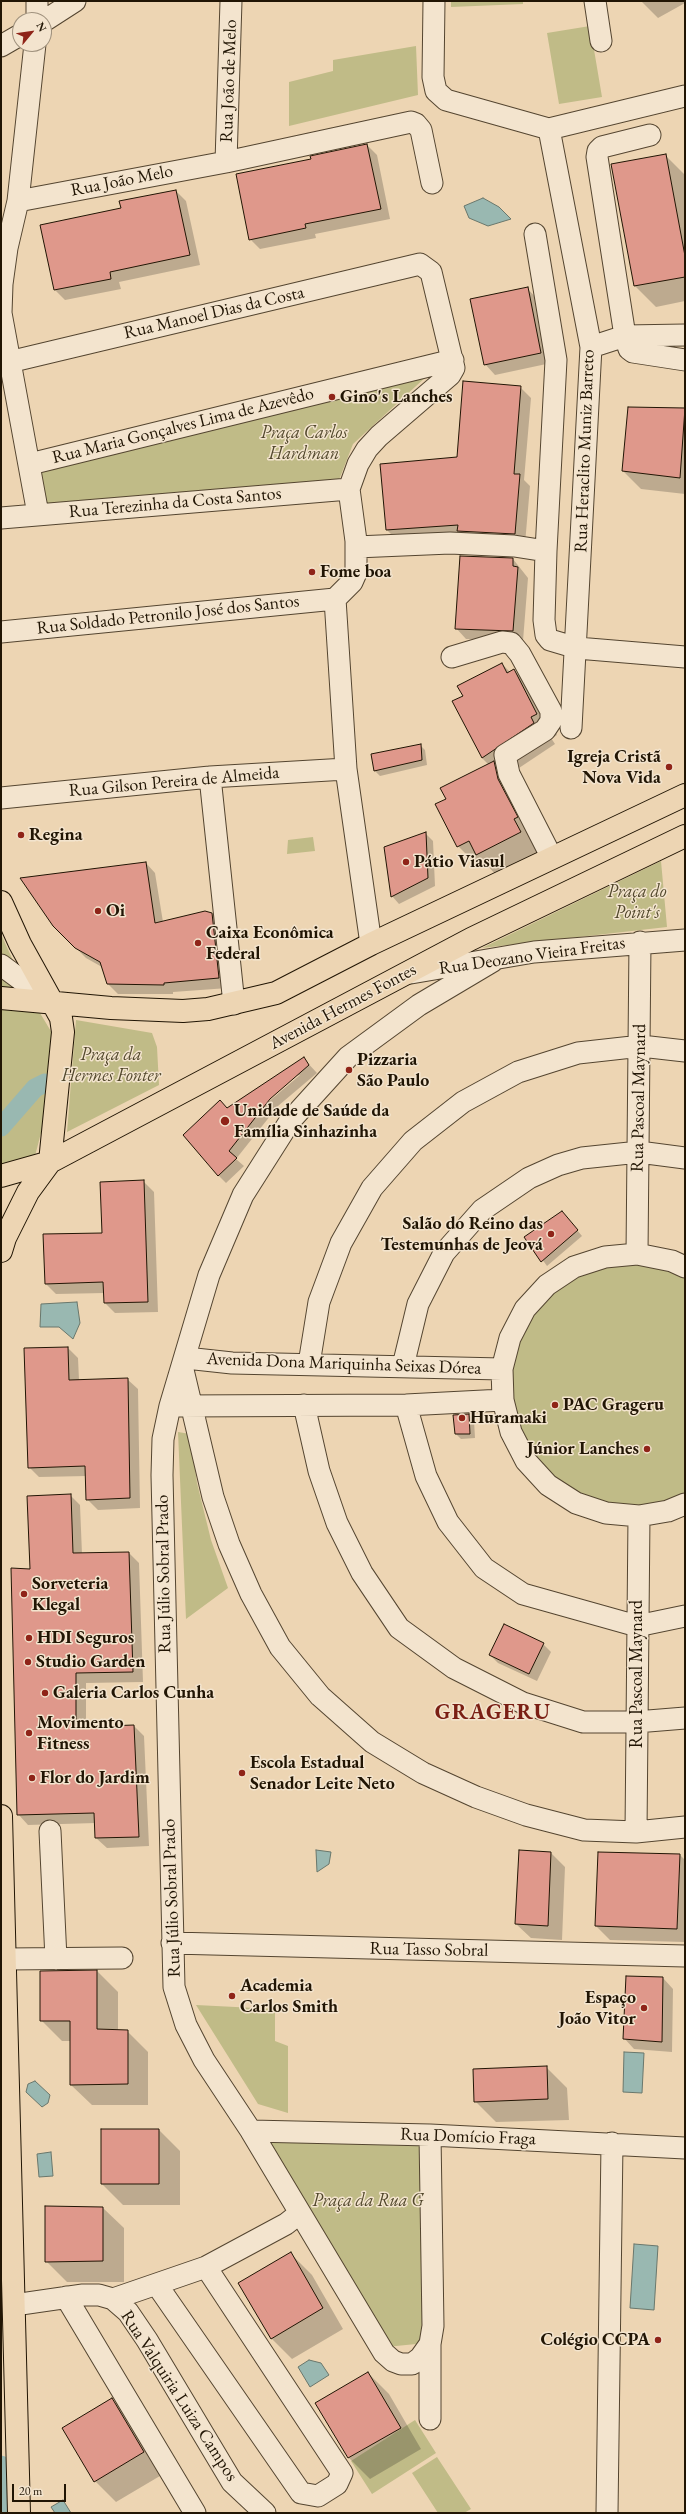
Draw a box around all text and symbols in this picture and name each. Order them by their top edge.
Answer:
north arrow [12,12,52,52]
text: N [33,19,50,34]
street label: Rua João de Melo [216,19,242,143]
street label: Rua João Melo [69,161,175,201]
street label: Rua Manoel Dias da Costa [122,282,306,344]
street label: Rua Heraclito Muniz Barreto [571,349,599,553]
street label: Rua Maria Gonçalves Lima de Azevêdo [50,383,316,469]
place label: Gino's Lanches [340,386,452,408]
marker: Gino's Lanches [327,392,337,402]
park label: Praça Carlos Hardman [261,422,347,464]
street label: Rua Terezinha da Costa Santos [68,483,282,523]
place label: Fome boa [320,561,391,583]
marker: Fome boa [307,567,317,577]
street label: Rua Soldado Petronilo José dos Santos [36,590,300,640]
place label: Igreja Cristã Nova Vida [567,746,661,788]
street label: Rua Gilson Pereira de Almeida [68,762,280,802]
marker: Igreja Cristã Nova Vida [664,762,674,772]
place label: Regina [29,824,83,846]
marker: Regina [16,830,26,840]
place label: Pátio Viasul [414,851,505,873]
marker: Pátio Viasul [401,857,411,867]
park label: Praça do Point's [607,881,667,924]
place label: Oi [106,900,125,922]
marker: Oi [93,906,103,916]
place label: Caixa Econômica Federal [206,922,334,964]
street label: Rua Deozano Vieira Freitas [438,932,626,980]
marker: Caixa Econômica Federal [193,938,203,948]
street label: Avenida Hermes Fontes [266,959,420,1055]
street label: Rua Pascoal Maynard [627,1024,651,1172]
park label: Praça da Hermes Fonter [61,1044,161,1086]
place label: Pizzaria São Paulo [357,1049,429,1092]
marker: Pizzaria São Paulo [344,1065,354,1075]
place label: Unidade de Saúde da Família Sinhazinha [234,1100,389,1142]
marker: Unidade de Saúde da Família Sinhazinha [219,1115,231,1127]
place label: Salão do Reino das Testemunhas de Jeová [380,1213,543,1256]
marker: Salão do Reino das Testemunhas de Jeová [546,1229,556,1239]
street label: Avenida Dona Mariquinha Seixas Dórea [206,1348,482,1380]
place label: PAC Grageru [563,1394,664,1416]
marker: PAC Grageru [550,1400,560,1410]
place label: Huramaki [470,1407,547,1429]
marker: Huramaki [457,1413,467,1423]
place label: Júnior Lanches [527,1438,639,1460]
marker: Júnior Lanches [642,1444,652,1454]
street label: Rua Júlio Sobral Prado [152,1494,176,1654]
place label: Sorveteria Klegal [32,1573,108,1616]
marker: Sorveteria Klegal [19,1589,29,1599]
street label: Rua Pascoal Maynard [626,1600,648,1748]
place label: HDI Seguros [37,1627,134,1649]
marker: HDI Seguros [24,1633,34,1643]
place label: Studio Garden [36,1651,146,1673]
marker: Studio Garden [23,1657,33,1667]
place label: Galeria Carlos Cunha [53,1682,214,1704]
marker: Galeria Carlos Cunha [40,1688,50,1698]
district label: GRAGERU [435,1700,551,1726]
place label: Movimento Fitness [37,1712,124,1754]
marker: Movimento Fitness [24,1728,34,1738]
place label: Escola Estadual Senador Leite Neto [250,1752,395,1794]
place label: Flor do Jardim [40,1767,150,1789]
marker: Escola Estadual Senador Leite Neto [237,1768,247,1778]
marker: Flor do Jardim [27,1773,37,1783]
street label: Rua Júlio Sobral Prado [158,1818,186,1978]
street label: Rua Tasso Sobral [369,1938,489,1962]
place label: Academia Carlos Smith [240,1975,338,2018]
place label: Espaço João Vitor [559,1987,636,2030]
marker: Academia Carlos Smith [227,1991,237,2001]
marker: Espaço João Vitor [639,2003,649,2013]
street label: Rua Domício Fraga [400,2124,536,2150]
park label: Praça da Rua G [312,2190,424,2212]
street label: Rua Valquiria Luiza Campos [116,2307,242,2485]
place label: Colégio CCPA [541,2329,650,2351]
marker: Colégio CCPA [653,2335,663,2345]
scale bar [14,2476,68,2502]
text: 20 m [19,2483,42,2499]

